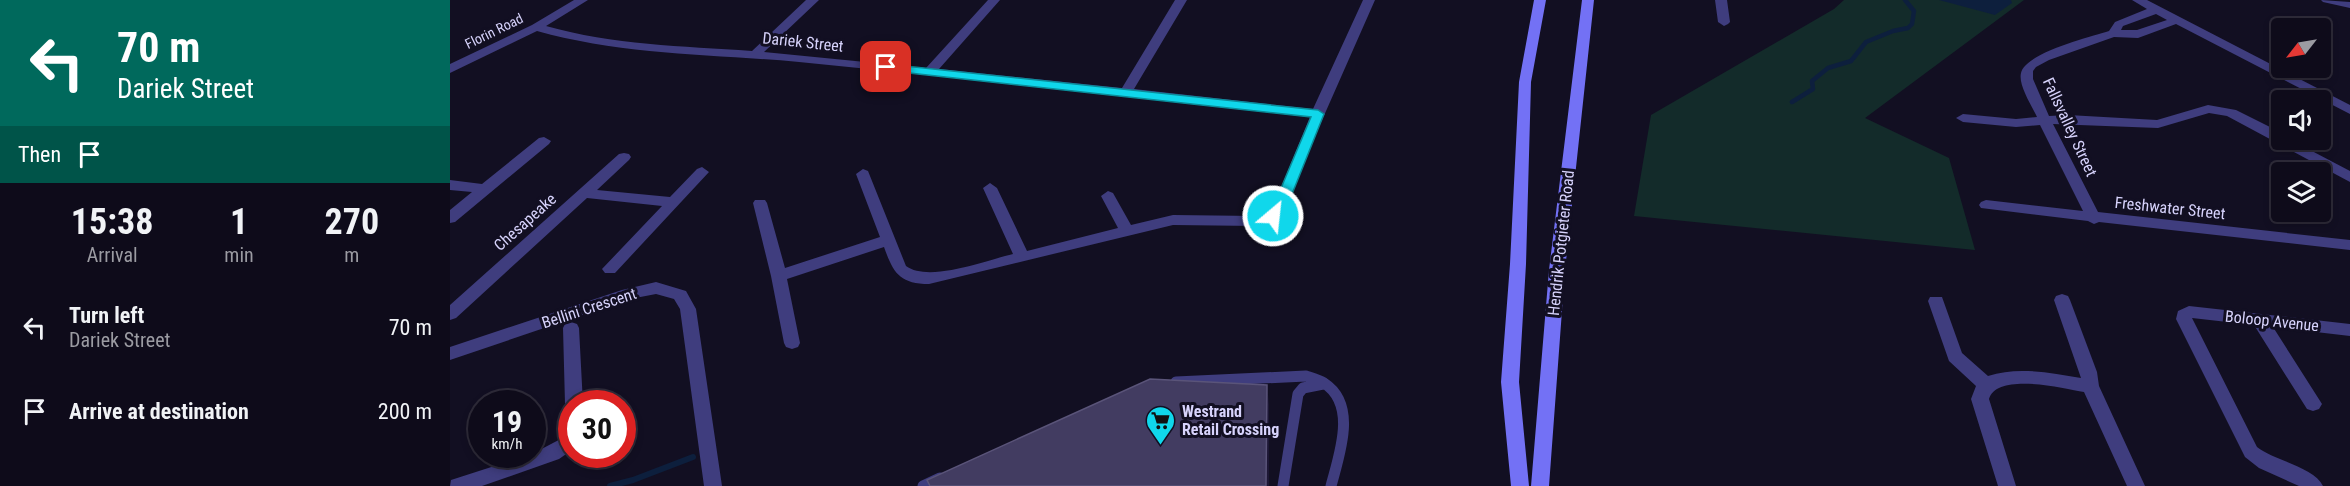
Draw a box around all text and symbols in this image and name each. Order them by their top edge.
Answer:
street label: Florin Road [462,10,526,52]
north arrow [2271,18,2331,78]
map controls [2271,18,2331,222]
text: 70 m [117,23,200,72]
icon: left [18,24,96,102]
street label: Dariek Street [762,28,845,56]
pin [860,41,911,92]
icon: arrive [869,50,902,83]
text: Dariek Street [117,73,254,105]
street label: Fallsvalley Street [2039,75,2101,180]
button: sound [2271,90,2331,150]
icon: arrive [73,138,106,171]
text: Then [18,142,61,167]
button: layers [2271,162,2331,222]
street label: Hendrik Potgieter Road [1544,169,1578,317]
position arrow [1241,184,1305,248]
street label: Chesapeake [490,189,560,255]
street label: Freshwater Street [2114,193,2226,223]
text: 15:38 [71,201,153,243]
text: 1 [230,201,248,243]
text: 270 [325,201,379,243]
text: Arrival [87,243,138,267]
text: min [224,243,254,267]
text: m [344,243,359,267]
street label: Bellini Crescent [539,284,639,332]
text: Turn left [69,303,144,328]
street label: Boloop Avenue [2224,307,2320,335]
icon: left [18,311,51,344]
text: 70 m [389,315,432,340]
text: Dariek Street [69,328,171,352]
speed limit sign: 30 [558,390,636,468]
icon: arrive [18,395,51,428]
text: Arrive at destination [69,399,249,424]
text: 200 m [378,399,432,424]
place label: Westrand Retail Crossing [1182,402,1279,439]
text: 19 [492,404,522,439]
supermarket icon: Westrand Retail Crossing [1145,404,1177,446]
text: km/h [492,435,522,453]

